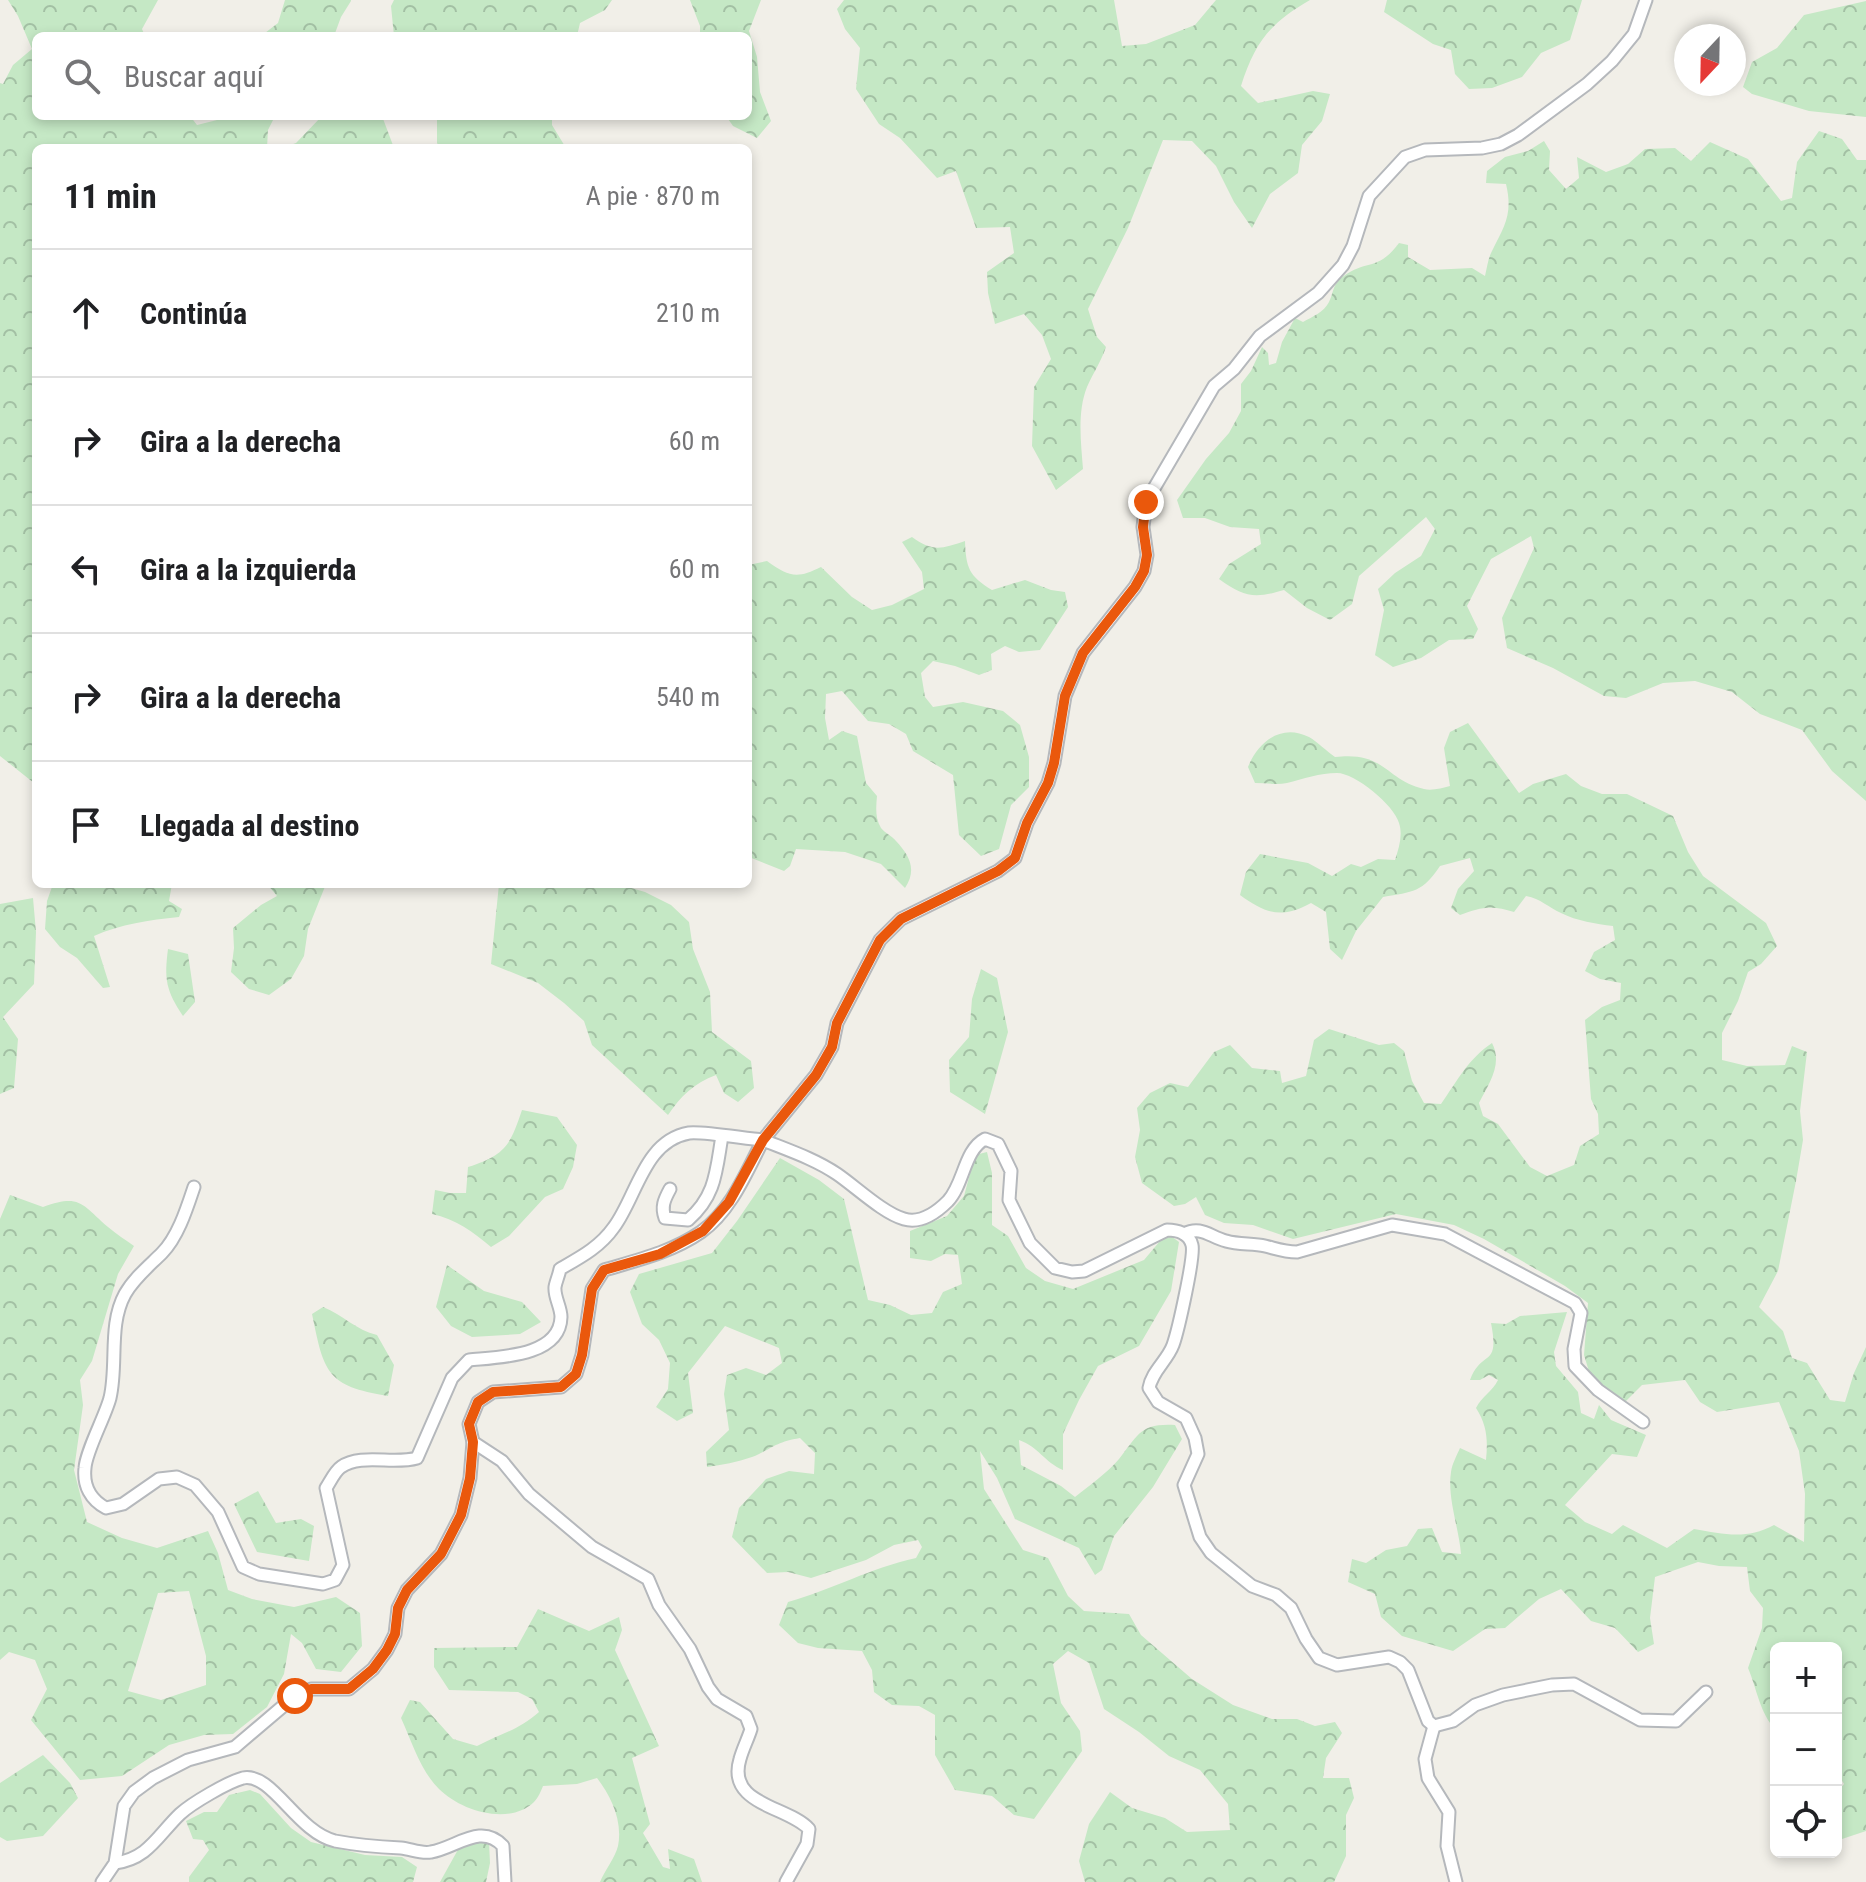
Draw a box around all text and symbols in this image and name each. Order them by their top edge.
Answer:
north arrow [1674,24,1746,96]
search box [32,32,752,120]
icon: search [60,54,104,98]
text: Buscar aquí [124,59,264,94]
text: 11 min [64,176,157,216]
text: A pie · 870 m [586,181,720,211]
icon: ahead [64,291,108,335]
text: Continúa [140,296,247,331]
text: 210 m [656,298,720,328]
icon: right [64,419,108,463]
text: Gira a la derecha [140,424,341,459]
text: 60 m [669,426,720,456]
route end [1128,484,1164,520]
icon: left [64,547,108,591]
text: Gira a la izquierda [140,552,356,587]
text: 60 m [669,554,720,584]
icon: right [64,675,108,719]
text: Gira a la derecha [140,680,341,715]
text: 540 m [656,682,720,712]
icon: arrive [64,803,108,847]
text: Llegada al destino [140,808,359,843]
map controls [1770,1642,1842,1858]
button: + [1770,1642,1842,1714]
route start [277,1678,313,1714]
button: − [1770,1714,1842,1786]
button: locate [1770,1786,1842,1858]

